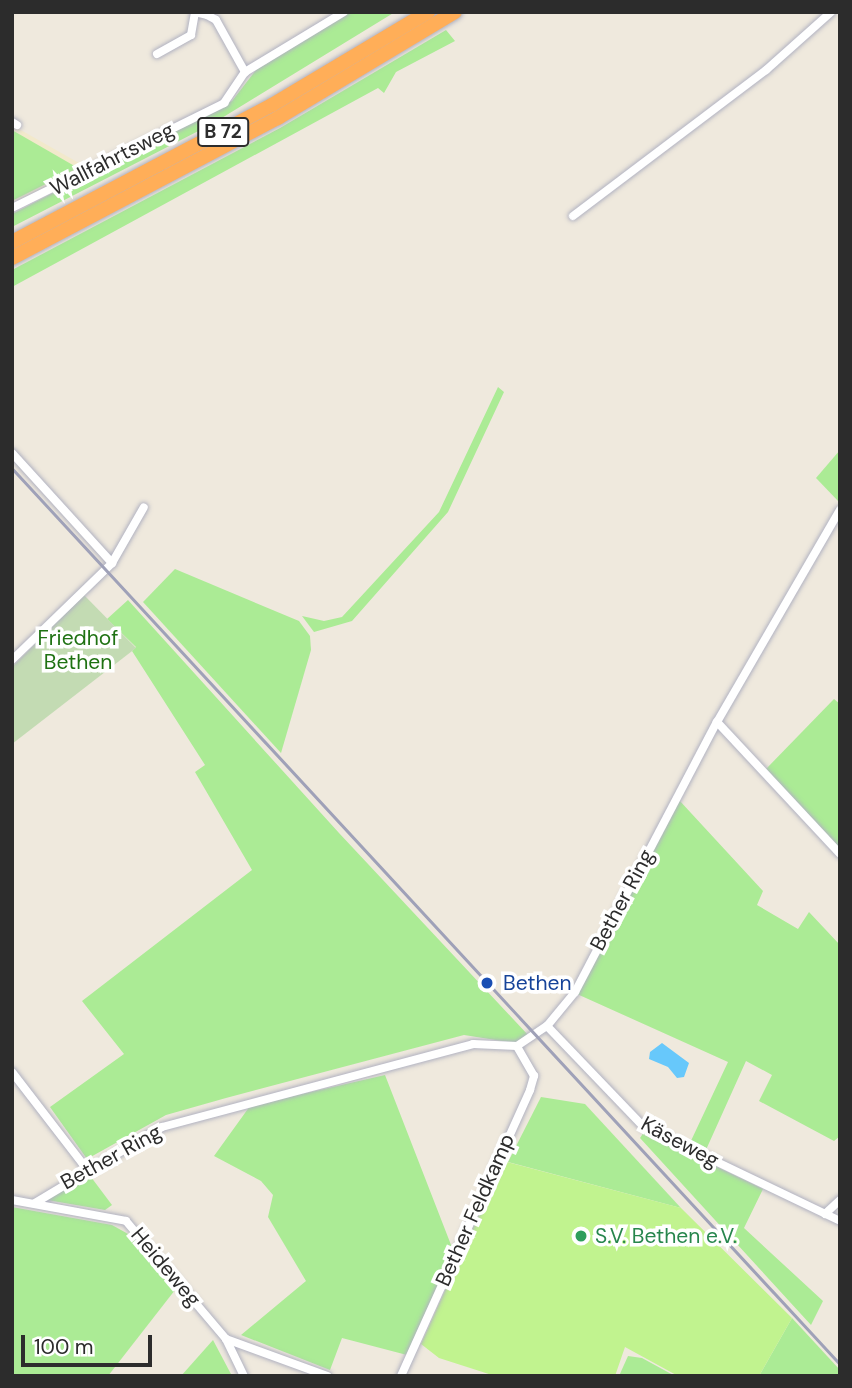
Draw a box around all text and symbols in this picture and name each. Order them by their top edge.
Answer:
road number: B 72 [197,116,249,148]
street label: Wallfahrtsweg [46,117,178,201]
park label: Friedhof Bethen [38,625,118,675]
street label: Bether Ring [585,845,659,955]
place label: Bethen [503,970,572,996]
marker: Bethen [477,973,497,993]
street label: Käseweg [637,1111,723,1173]
street label: Bether Ring [56,1119,166,1195]
street label: Bether Feldkamp [430,1130,520,1290]
street label: Heideweg [126,1222,206,1312]
place label: S.V. Bethen e.V. [595,1223,737,1249]
marker: S.V. Bethen e.V. [573,1228,589,1244]
scale bar [24,1322,156,1366]
text: 100 m [34,1333,94,1361]

